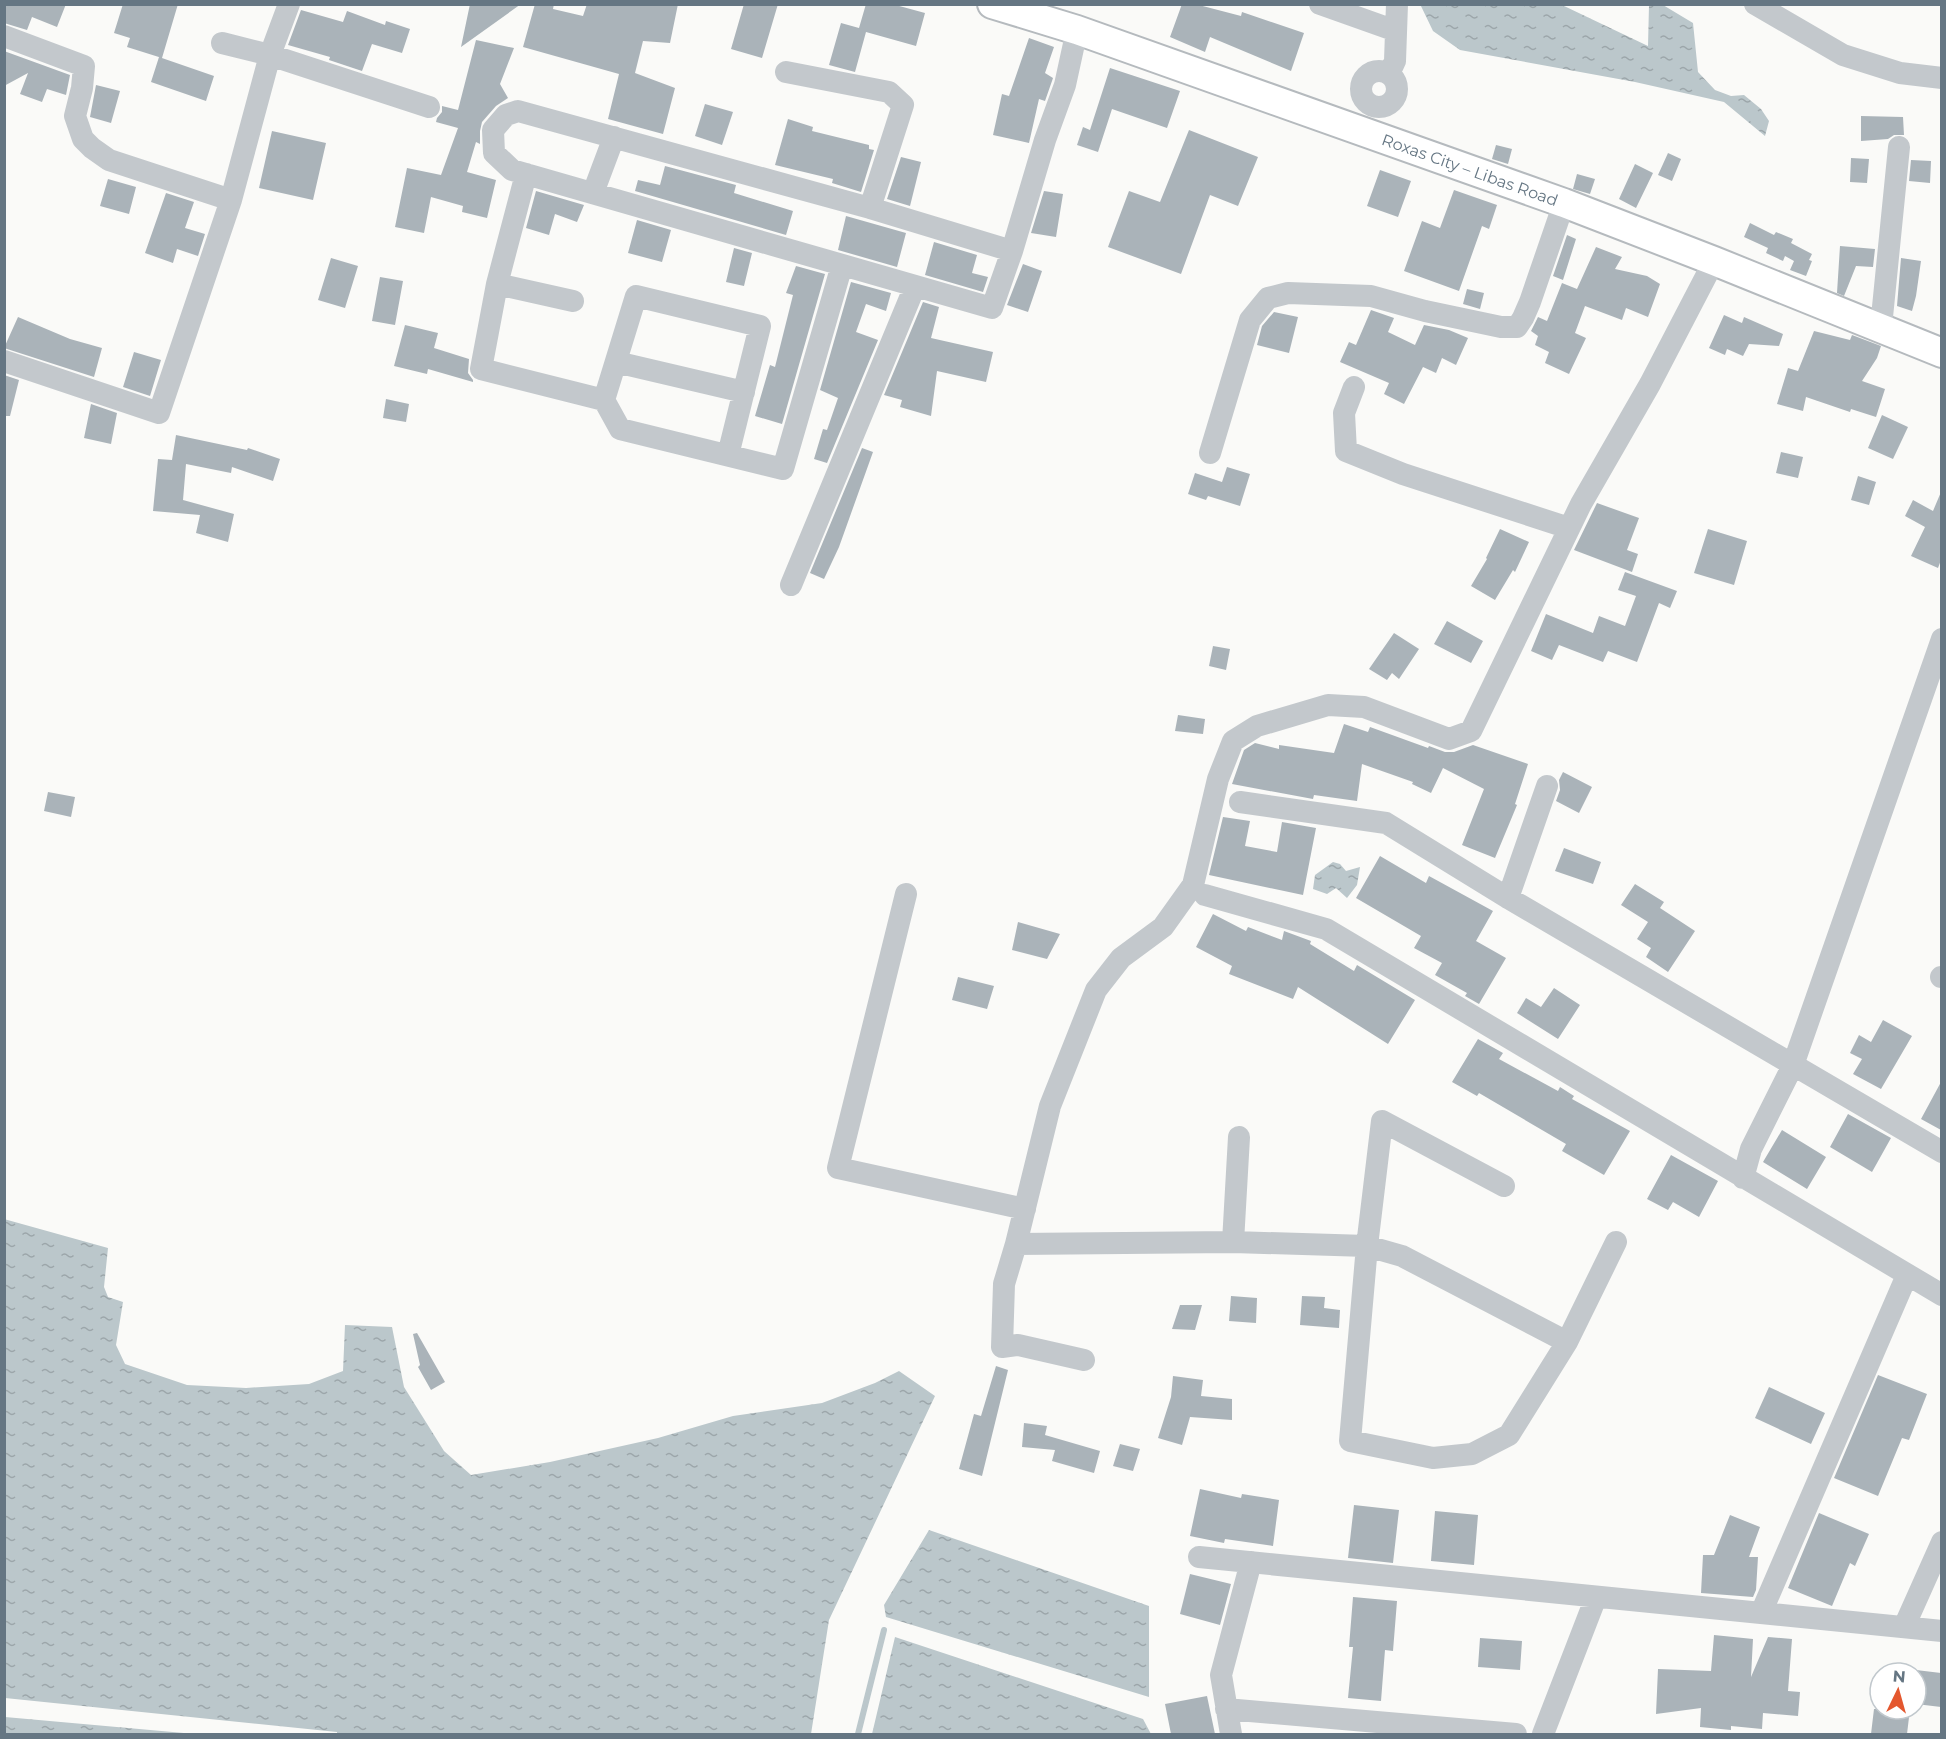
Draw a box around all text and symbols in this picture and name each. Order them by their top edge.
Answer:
street label: Roxas City – Libas Road [1379,130,1561,210]
north arrow [1868,1661,1928,1721]
text: N [1892,1667,1907,1687]

